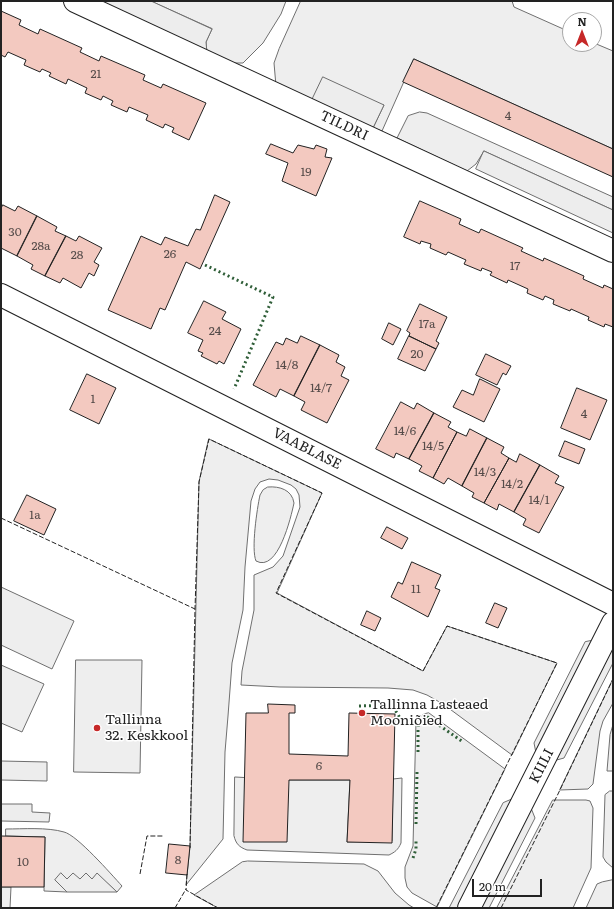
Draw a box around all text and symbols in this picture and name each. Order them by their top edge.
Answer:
north arrow [562,12,602,52]
text: N [577,13,587,29]
house number: 21 [91,67,101,81]
street label: TILDRI [317,107,371,145]
house number: 4 [505,109,511,123]
house number: 19 [300,165,312,179]
house number: 30 [8,225,22,239]
house number: 28a [31,239,51,253]
house number: 26 [164,247,176,261]
house number: 28 [71,248,83,262]
house number: 17 [510,259,520,273]
house number: 17a [418,317,436,331]
house number: 24 [209,324,221,338]
house number: 20 [410,347,424,361]
house number: 14/8 [276,358,298,372]
house number: 14/7 [310,381,332,395]
house number: 1 [91,392,95,406]
house number: 4 [581,407,587,421]
house number: 14/6 [394,424,416,438]
street label: VAABLASE [270,425,344,473]
house number: 14/5 [422,439,444,453]
house number: 14/3 [474,465,496,479]
house number: 14/2 [501,477,523,491]
house number: 14/1 [528,493,550,507]
house number: 1a [29,508,41,522]
house number: 11 [411,582,421,596]
place label: Tallinna Lasteaed Mooniõied [370,697,488,730]
marker: Tallinna Lasteaed Mooniõied [357,708,367,718]
place label: Tallinna 32. Keskkool [105,712,188,744]
marker: Tallinna 32. Keskkool [92,723,102,733]
street label: KIILI [526,746,558,786]
house number: 6 [316,759,322,773]
house number: 8 [175,853,181,867]
house number: 10 [17,855,29,869]
scale bar [474,871,544,897]
text: 20 m [479,877,506,895]

